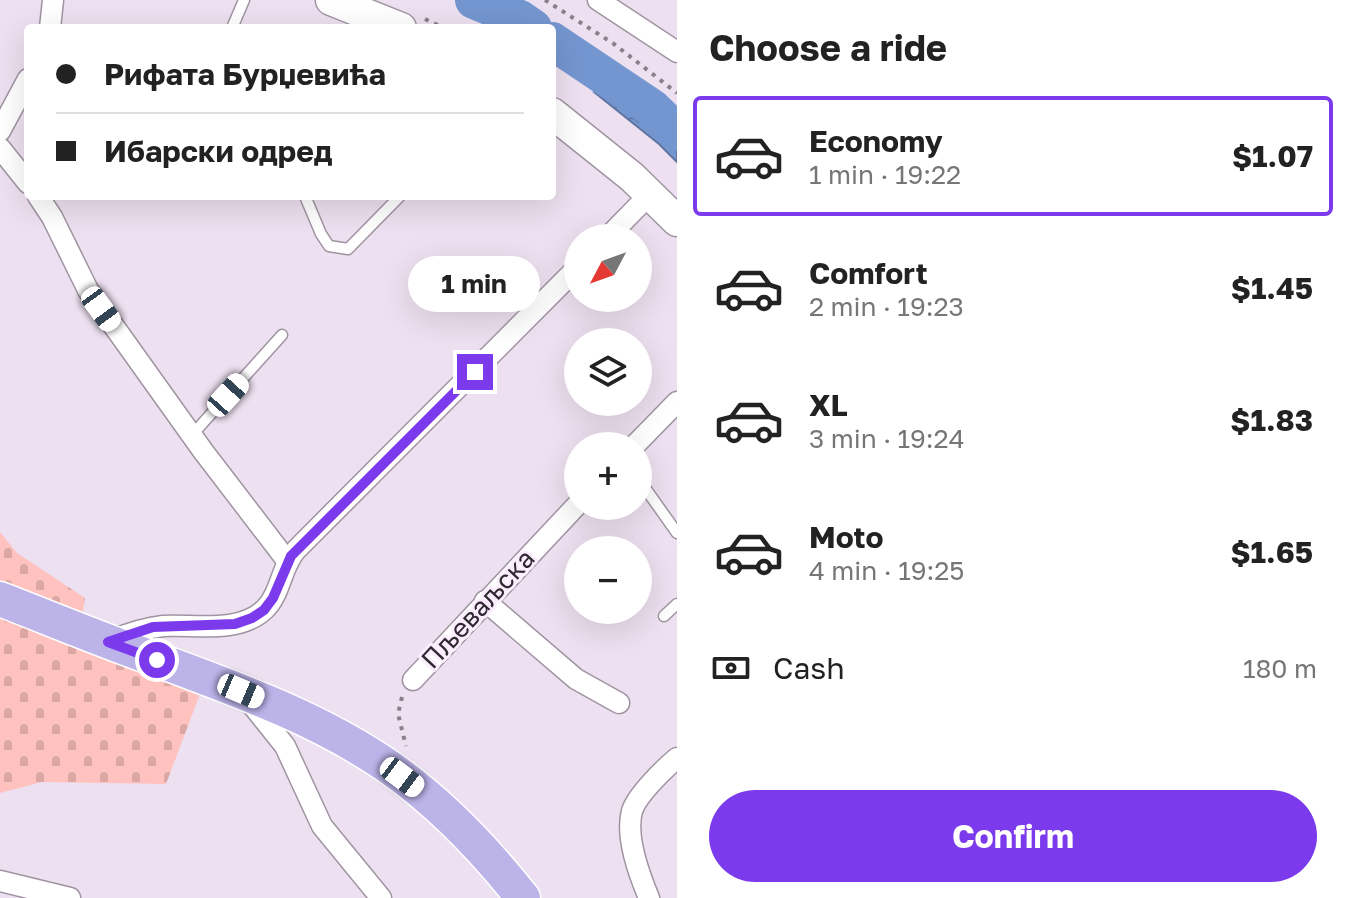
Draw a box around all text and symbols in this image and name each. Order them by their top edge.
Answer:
text: Choose a ride [709,26,947,69]
text: Рифата Бурџевића [104,56,386,92]
icon: car [713,120,785,192]
text: Economy [809,123,943,159]
text: Ибарски одред [104,133,333,169]
text: $1.07 [1232,138,1313,174]
text: 1 min · 19:22 [809,159,961,190]
north arrow [564,224,652,312]
map controls [564,224,652,624]
icon: car [713,252,785,324]
text: Comfort [809,255,928,291]
callout: 1 min [409,256,541,312]
text: 1 min [441,268,507,299]
text: $1.45 [1231,270,1313,306]
car [77,283,125,335]
text: 2 min · 19:23 [809,291,964,322]
button: layers [564,328,652,416]
route end [457,354,493,390]
car [203,369,253,421]
icon: car [713,384,785,456]
text: XL [809,387,848,423]
text: $1.83 [1230,402,1313,438]
text: 3 min · 19:24 [809,423,965,454]
button: + [564,432,652,520]
icon: car [713,516,785,588]
text: Moto [809,519,884,555]
text: $1.65 [1231,534,1313,570]
button: − [564,536,652,624]
street label: Пљеваљска [415,543,541,675]
text: 4 min · 19:25 [809,555,964,586]
route start [139,642,175,678]
icon: cash [709,646,753,690]
text: Cash [773,650,845,686]
text: 180 m [1243,653,1317,684]
car [214,671,268,711]
car [376,753,428,801]
button: Confirm [709,790,1317,882]

